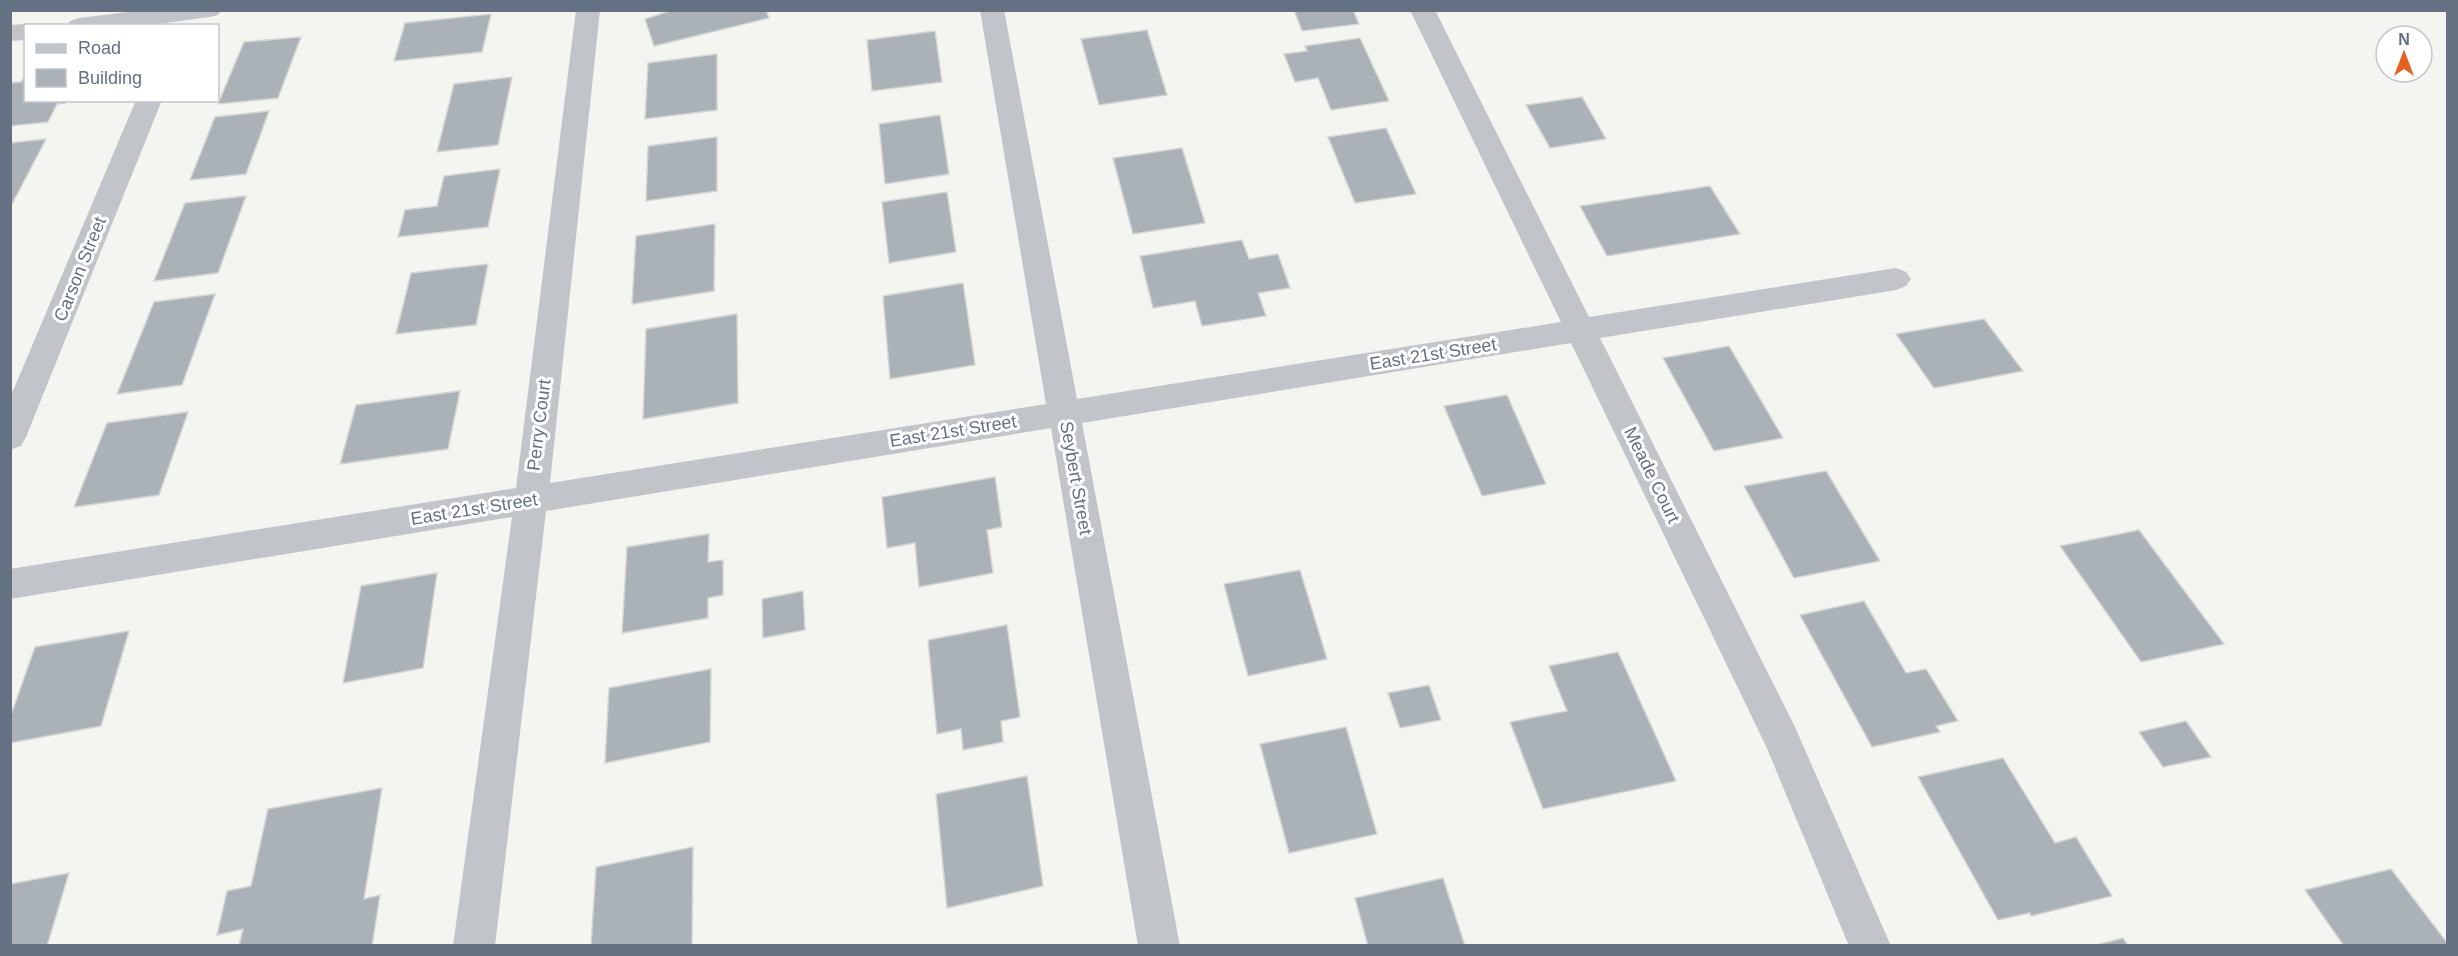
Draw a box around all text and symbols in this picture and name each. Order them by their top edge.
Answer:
legend [24,24,219,102]
north arrow [2374,24,2434,84]
text: N [2398,31,2410,48]
text: Road [78,38,121,58]
text: Building [78,68,142,88]
street label: Carson Street [50,214,110,324]
street label: East 21st Street [1368,334,1498,374]
street label: Perry Court [523,378,555,472]
street label: East 21st Street [888,411,1018,451]
street label: Seybert Street [1056,420,1096,536]
street label: Meade Court [1620,424,1684,526]
street label: East 21st Street [409,489,539,529]

